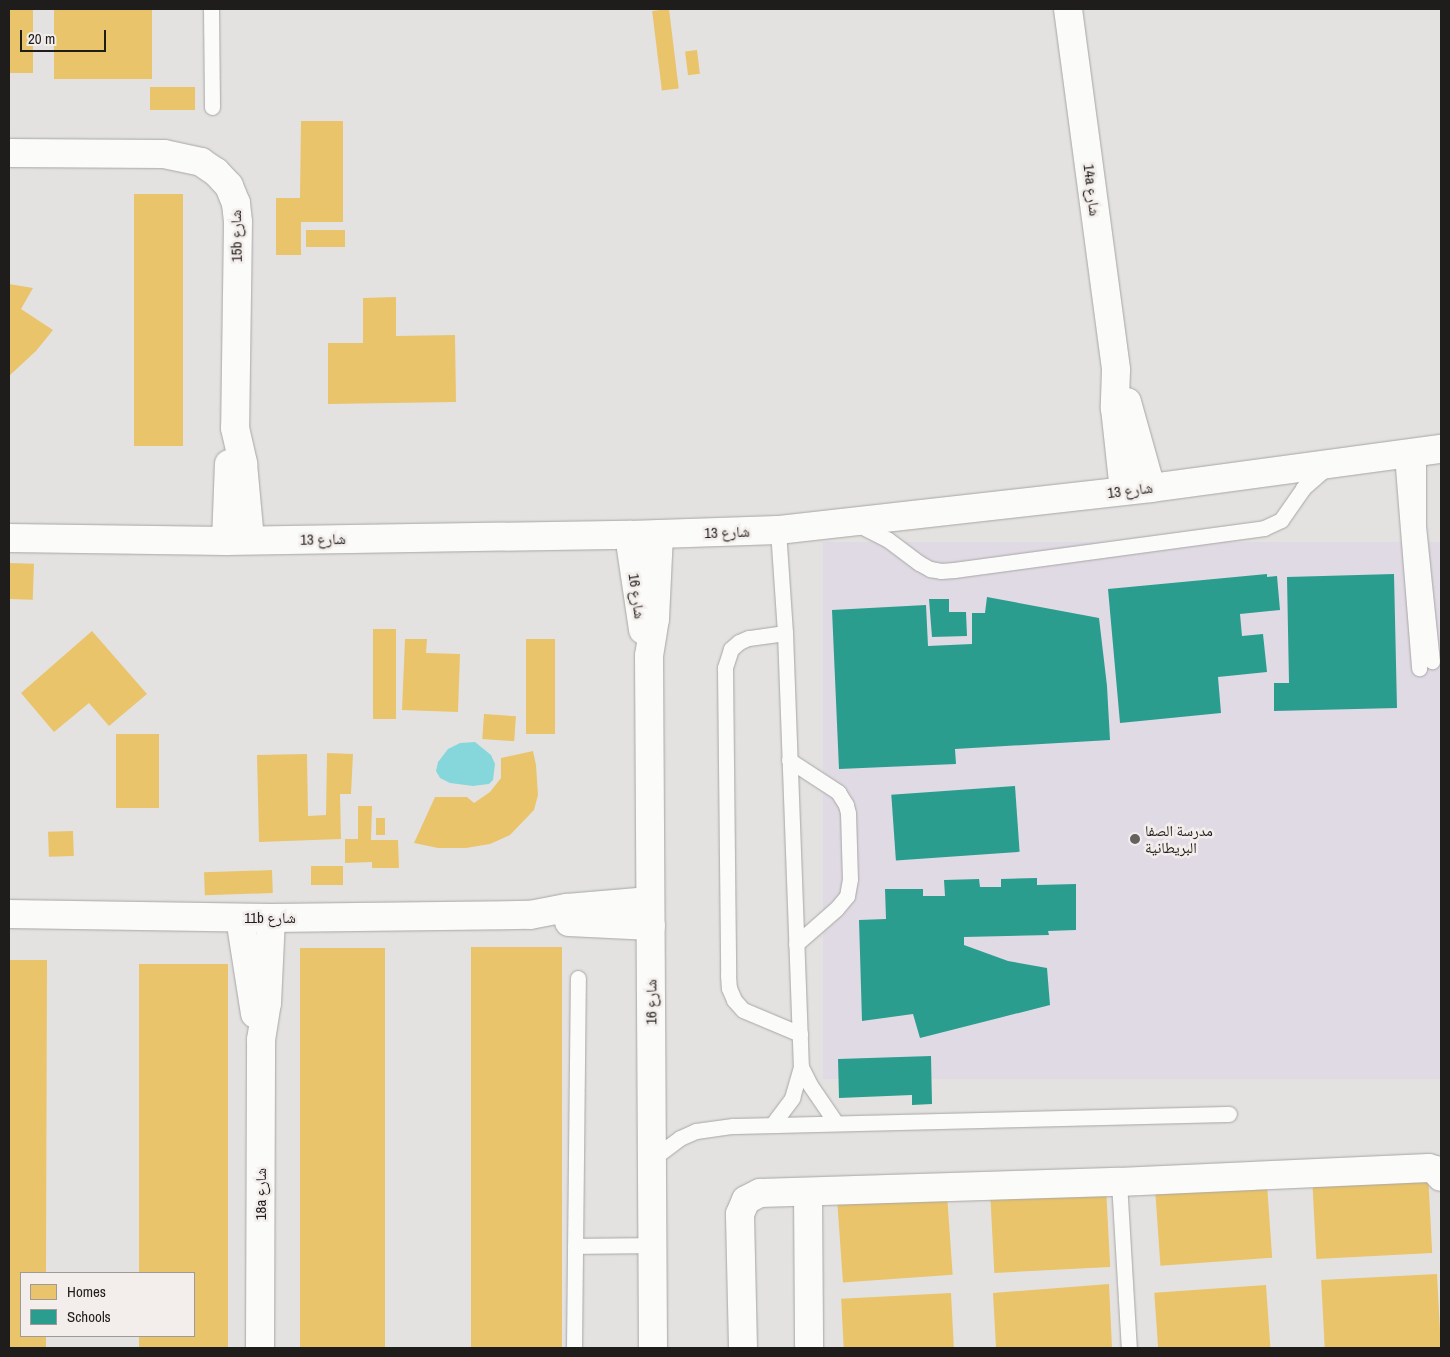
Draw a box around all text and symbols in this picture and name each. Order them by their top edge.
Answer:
scale bar [22,20,109,52]
text: 20 m [28,28,55,49]
street label: 14a شارع [1080,163,1104,217]
street label: 15b شارع [227,210,245,262]
street label: شارع 13 [1106,478,1154,502]
street label: شارع 13 [704,522,750,542]
street label: شارع 13 [300,530,346,548]
street label: شارع 16 [625,572,649,620]
place label: مدرسة الصفا البريطانية [1145,821,1213,856]
marker: مدرسة الصفا البريطانية [1129,833,1141,845]
street label: 11b شارع [244,909,296,927]
street label: شارع 16 [642,979,660,1025]
street label: 18a شارع [252,1168,270,1220]
legend [20,1272,195,1337]
text: Homes [67,1281,106,1302]
text: Schools [67,1306,111,1327]

